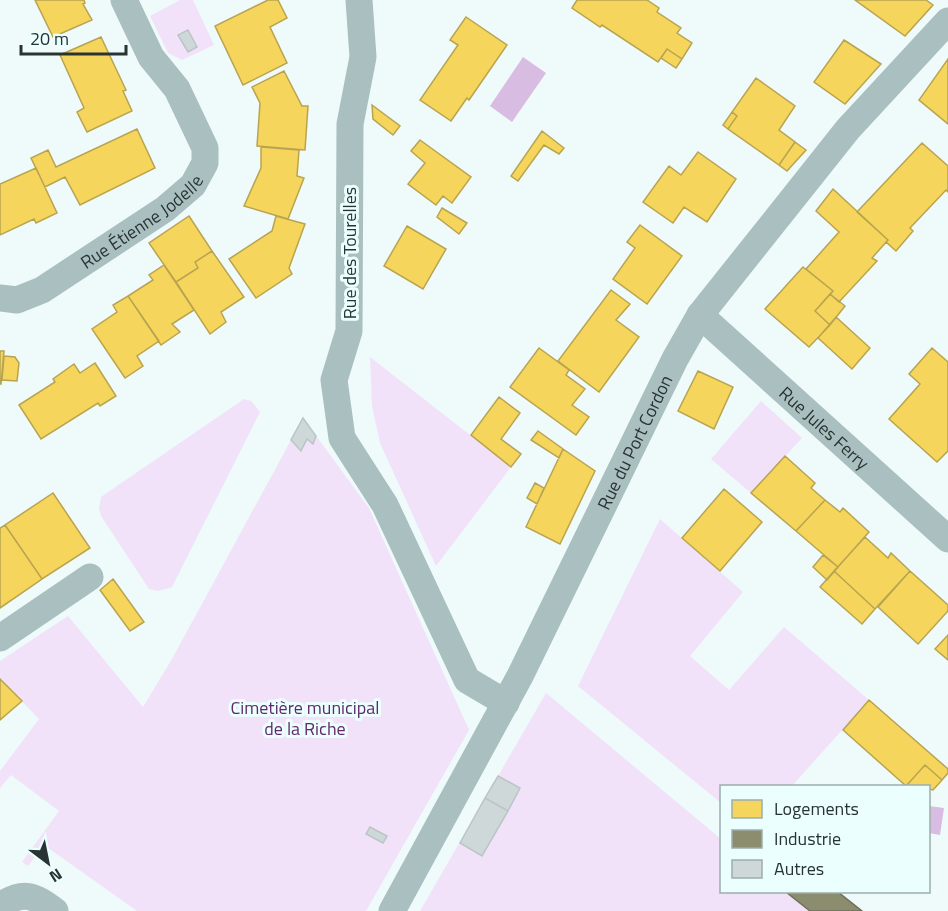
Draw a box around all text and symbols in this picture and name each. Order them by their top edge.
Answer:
scale bar [21,18,126,56]
text: 20 m [30,25,69,52]
street label: Rue Étienne Jodelle [75,170,210,275]
street label: Rue des Tourelles [336,187,363,319]
street label: Rue du Port Cordon [590,370,679,514]
street label: Rue Jules Ferry [774,380,876,476]
park label: Cimetière municipal de la Riche [231,694,379,742]
legend [720,785,930,893]
text: Logements [774,795,859,822]
text: Industrie [774,825,841,852]
north arrow [18,833,78,893]
text: Autres [774,855,824,882]
text: N [45,863,67,889]

